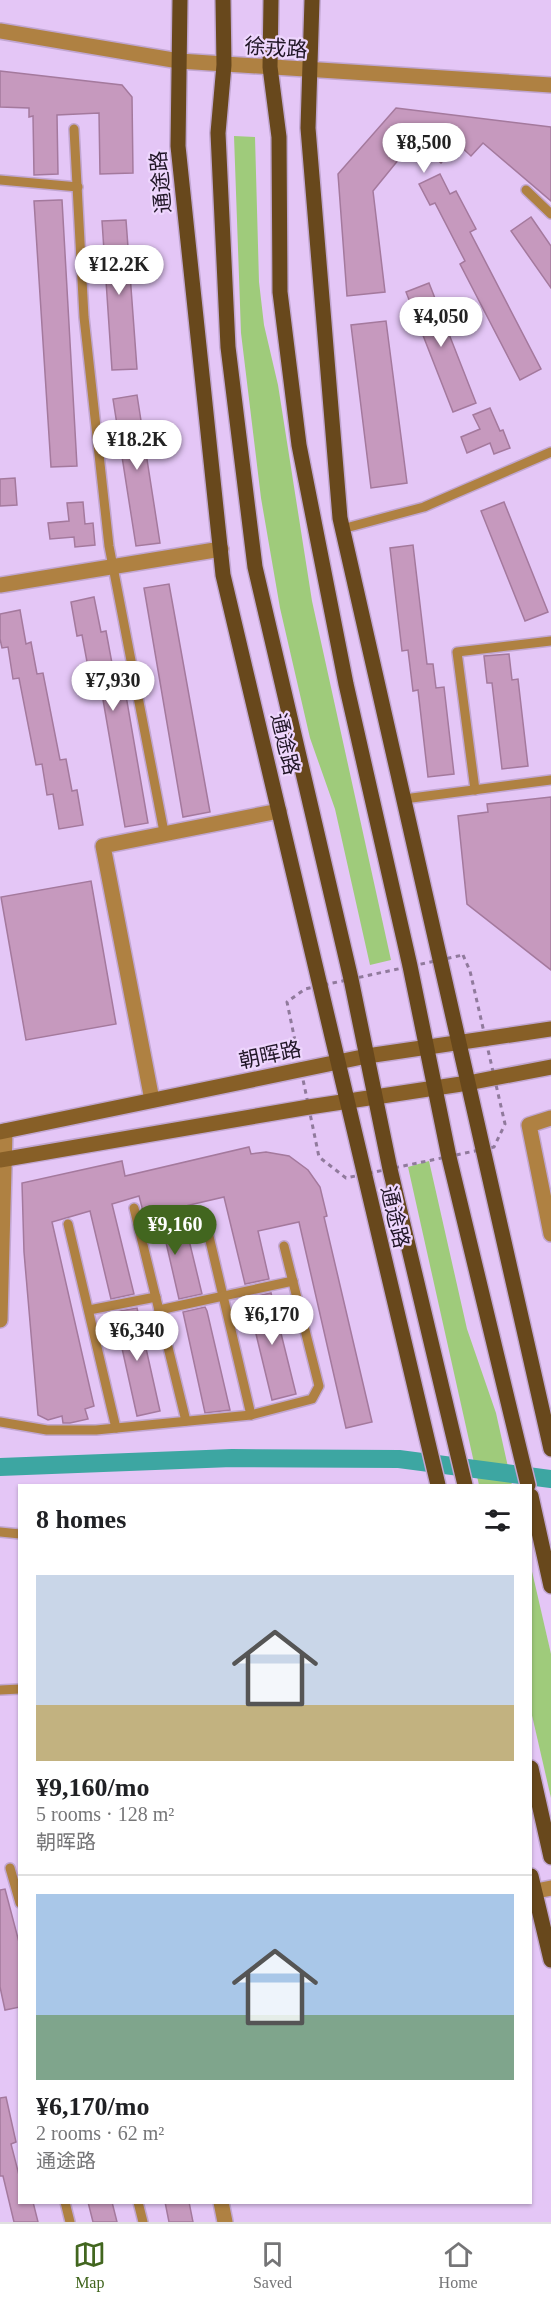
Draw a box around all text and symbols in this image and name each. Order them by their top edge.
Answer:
street label: 徐戎路 [244,34,308,62]
pin: ¥8,500 [375,123,473,174]
text: ¥8,500 [397,131,452,153]
street label: 通途路 [146,150,176,214]
pin: ¥12.2K [70,245,168,296]
text: ¥12.2K [89,253,149,275]
pin: ¥4,050 [392,297,490,348]
text: ¥4,050 [414,305,469,327]
pin: ¥18.2K [88,420,186,471]
text: ¥18.2K [107,428,167,450]
pin: ¥7,930 [64,661,162,712]
text: ¥7,930 [86,669,141,691]
street label: 通途路 [266,711,304,777]
street label: 朝晖路 [237,1037,303,1073]
street label: 通途路 [376,1184,414,1250]
pin: ¥9,160 [126,1205,224,1256]
text: ¥9,160 [148,1213,203,1235]
pin: ¥6,170 [223,1295,321,1346]
text: ¥6,170 [245,1303,300,1325]
pin: ¥6,340 [88,1311,186,1362]
text: ¥6,340 [110,1319,165,1341]
icon: filters [481,1504,514,1537]
text: 8 homes [36,1505,126,1534]
icon: home [221,1614,329,1722]
text: ¥9,160/mo [36,1773,149,1802]
text: 5 rooms · 128 m² [36,1803,174,1825]
text: 朝晖路 [36,1831,96,1853]
icon: home [221,1933,329,2041]
text: ¥6,170/mo [36,2092,149,2121]
text: 2 rooms · 62 m² [36,2122,164,2144]
text: 通途路 [36,2150,96,2172]
tab: Map [73,2238,106,2292]
tab: Saved [253,2238,292,2292]
tab: Home [439,2238,478,2292]

